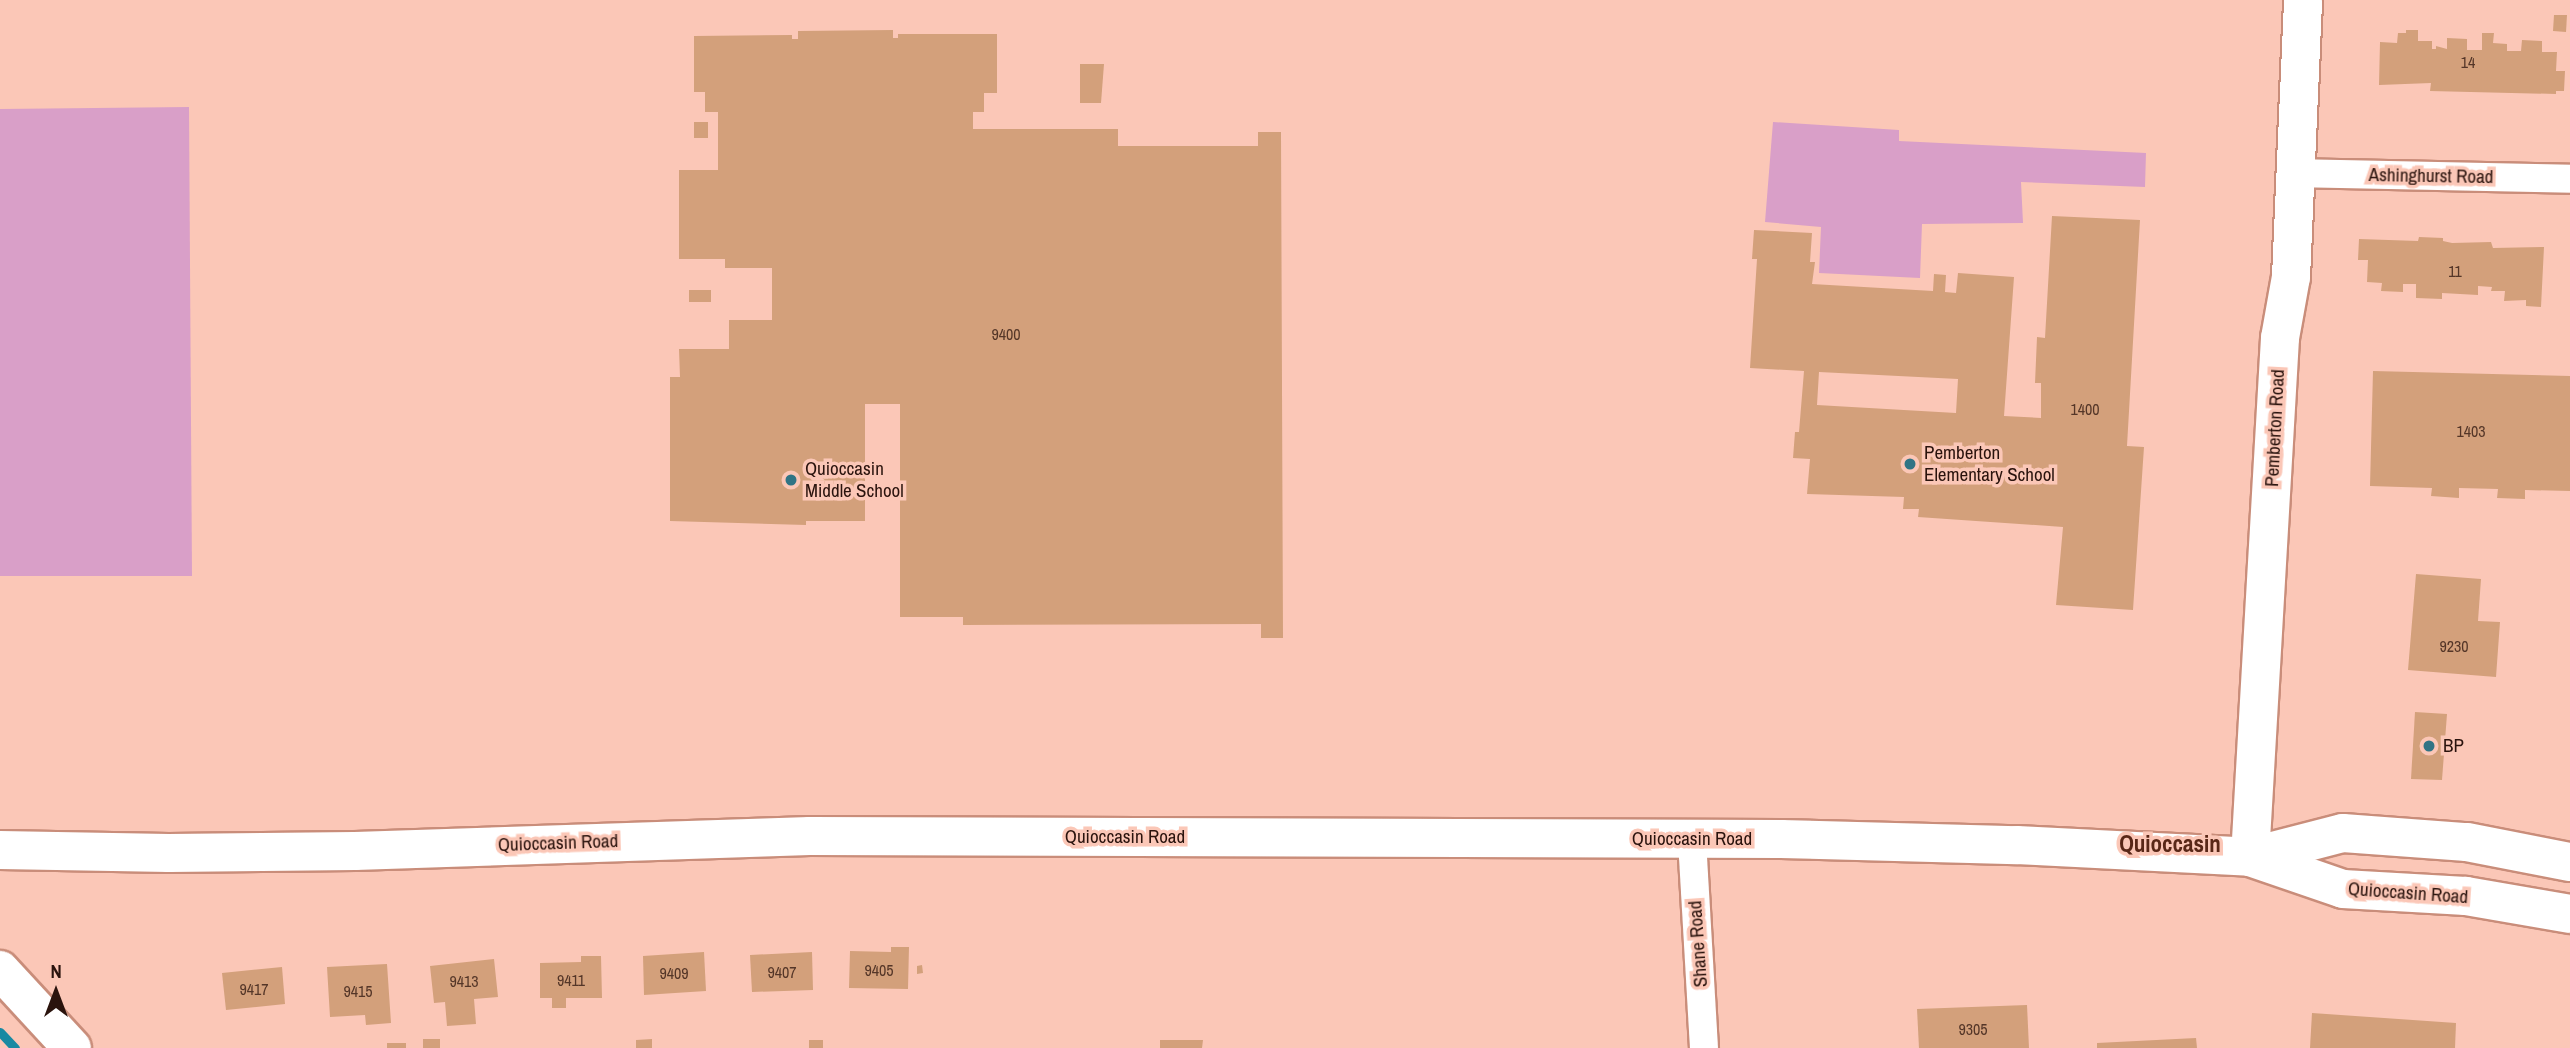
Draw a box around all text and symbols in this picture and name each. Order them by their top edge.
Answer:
house number: 14 [2461,52,2475,72]
street label: Ashinghurst Road [2368,164,2494,188]
house number: 11 [2448,261,2462,281]
house number: 9400 [991,324,1021,344]
street label: Pemberton Road [2261,369,2289,487]
house number: 1400 [2070,399,2100,419]
house number: 1403 [2456,421,2486,441]
place label: Pemberton Elementary School [1924,442,2055,486]
marker: Pemberton Elementary School [1902,456,1918,472]
place label: Quioccasin Middle School [805,458,904,502]
marker: Quioccasin Middle School [783,472,799,488]
house number: 9230 [2439,636,2469,656]
place label: BP [2443,735,2464,757]
marker: BP [2421,738,2437,754]
street label: Quioccasin Road [1065,826,1185,848]
street label: Quioccasin Road [1632,828,1752,850]
street label: Quioccasin Road [497,830,619,856]
district label: Quioccasin [2119,830,2221,858]
street label: Quioccasin Road [2347,877,2469,909]
street label: Shane Road [1684,900,1712,988]
north arrow [21,957,91,1027]
text: N [50,958,62,984]
house number: 9405 [864,960,894,980]
house number: 9407 [767,962,797,982]
house number: 9409 [659,963,689,983]
house number: 9411 [557,970,585,990]
house number: 9413 [449,971,479,991]
house number: 9417 [239,979,269,999]
house number: 9415 [343,981,373,1001]
house number: 9305 [1958,1019,1988,1039]

